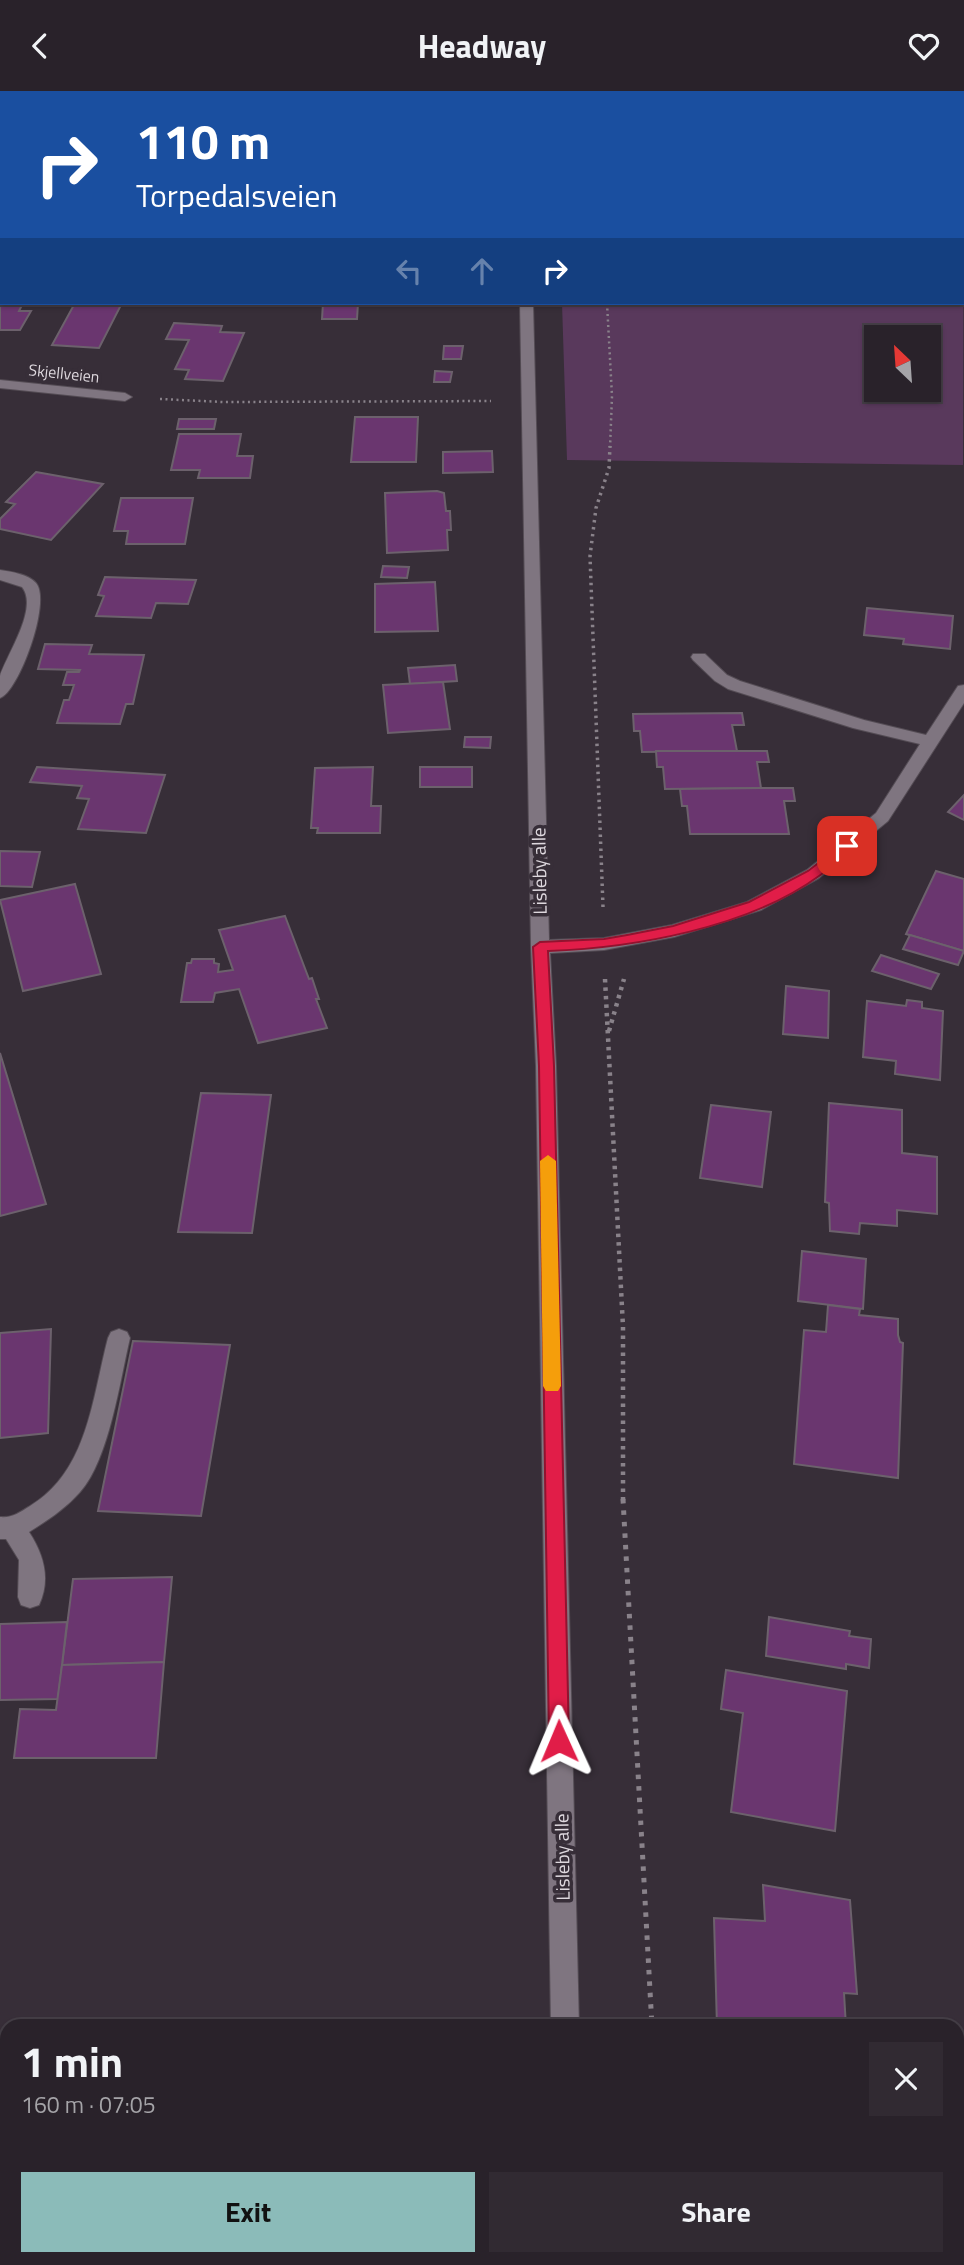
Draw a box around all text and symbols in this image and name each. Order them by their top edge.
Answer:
text: Headway [418,22,546,70]
icon: back [21,27,59,65]
icon: heart [905,27,943,65]
text: 110 m [136,103,270,178]
icon: right [21,119,112,210]
text: Torpedalsveien [136,171,338,219]
icon: left [390,252,428,290]
icon: ahead [463,252,501,290]
icon: right [536,252,574,290]
north arrow [864,325,942,403]
map controls [864,325,941,402]
street label: Skjellveien [27,357,101,389]
pin [817,816,877,876]
street label: Lisleby alle [523,827,554,915]
icon: arrive [828,827,866,865]
position arrow [522,1704,596,1778]
street label: Lisleby alle [546,1813,577,1901]
text: 1 min [21,2029,123,2093]
button: close [869,2042,943,2116]
text: 160 m · 07:05 [21,2087,156,2122]
button: Exit [21,2172,475,2252]
button: Share [489,2172,943,2252]

